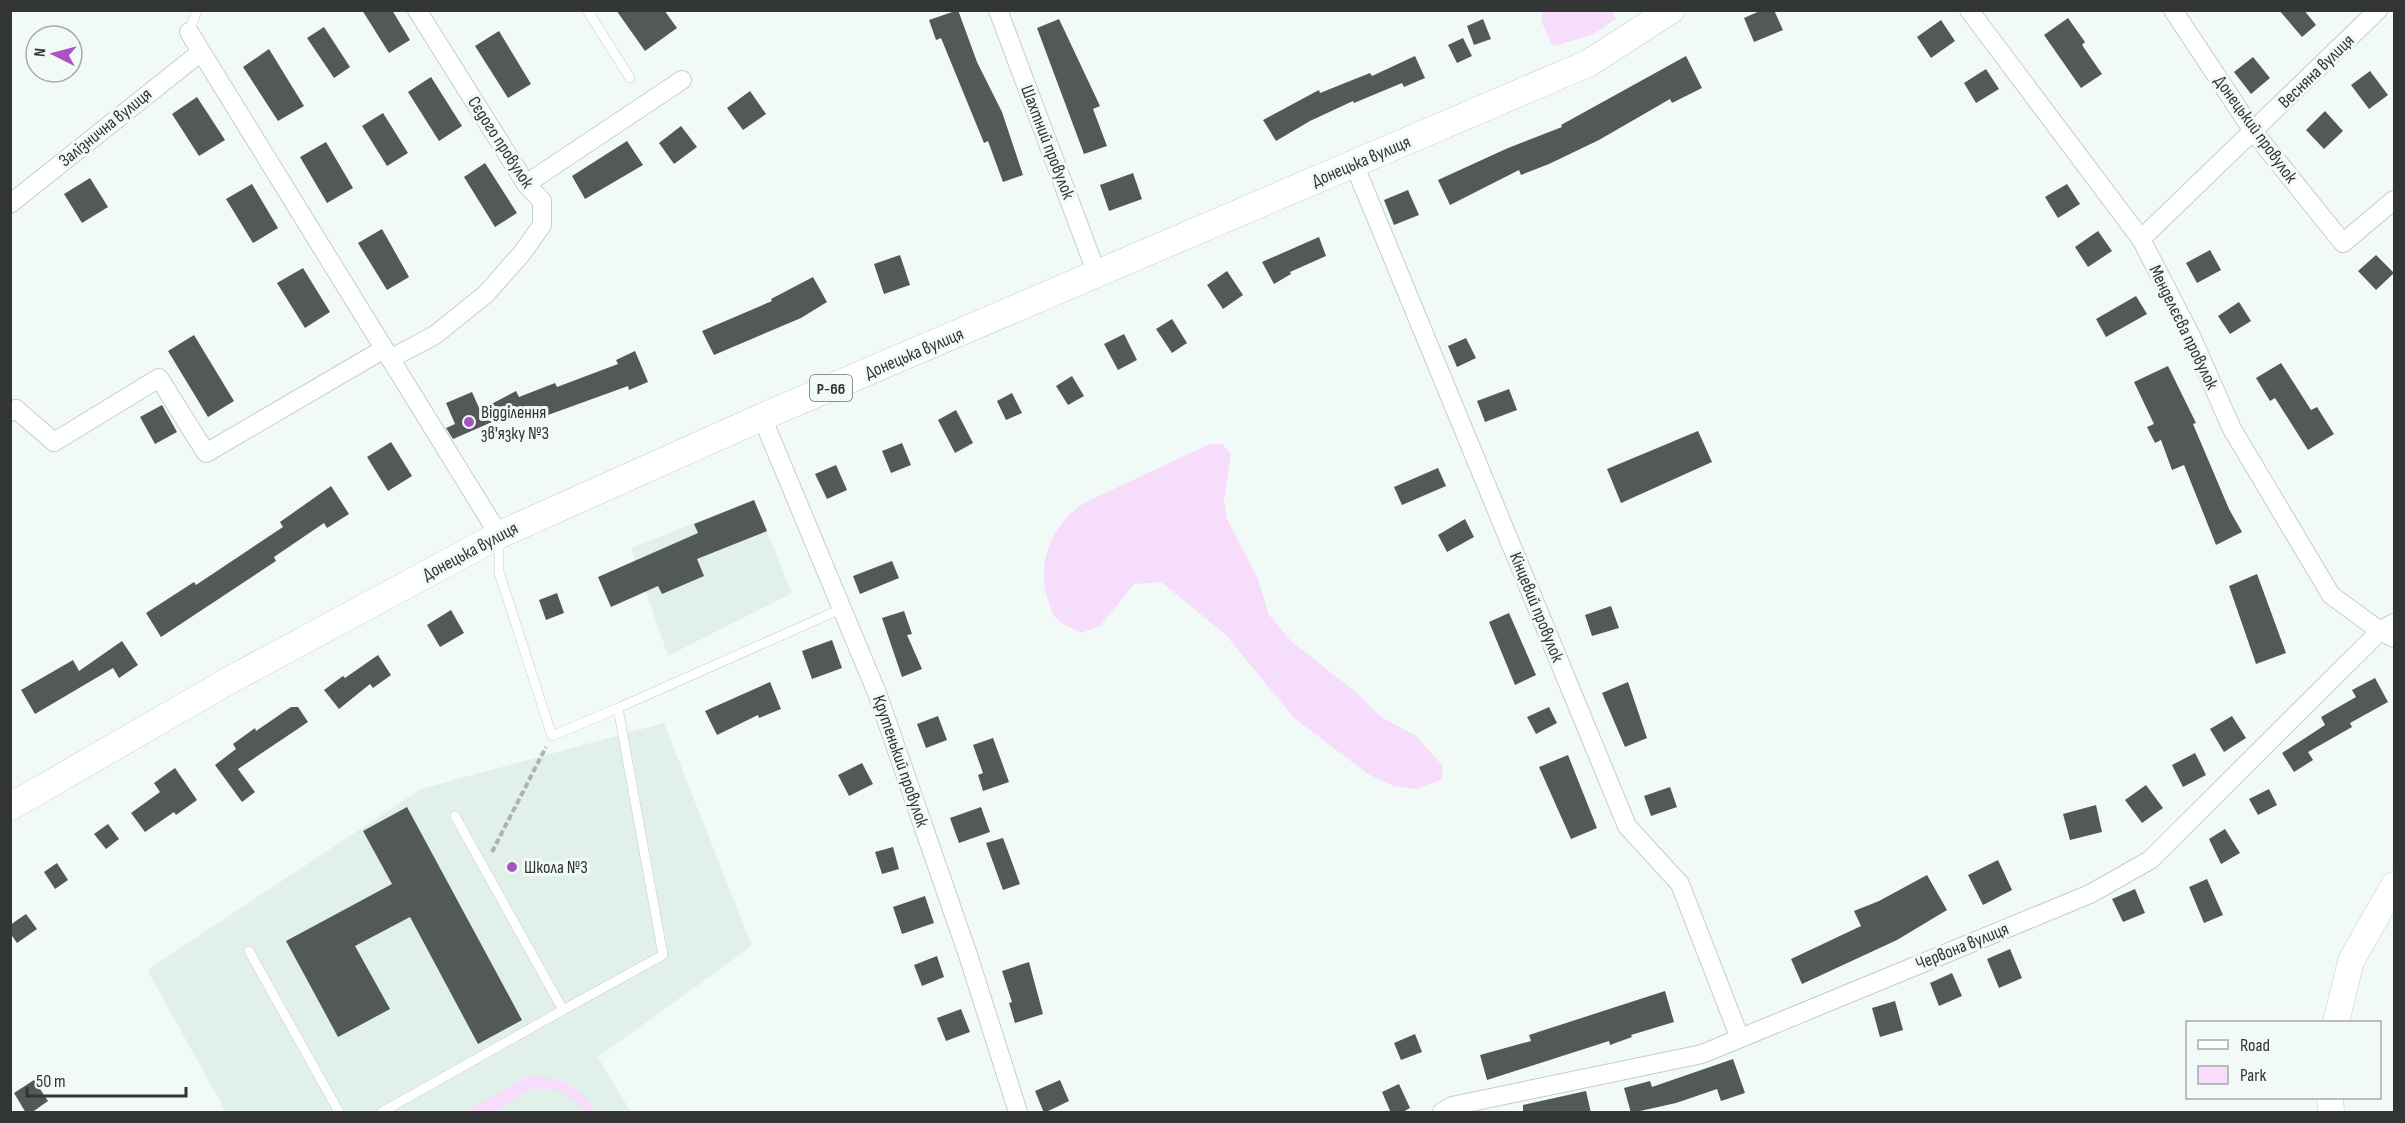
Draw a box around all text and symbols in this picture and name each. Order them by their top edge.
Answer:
north arrow [24,24,84,84]
street label: Весняна вулиця [2274,30,2359,113]
text: N [31,47,50,58]
street label: Донецький провулок [2210,71,2302,187]
street label: Шахтний провулок [1016,82,1079,202]
street label: Залізнична вулиця [55,84,156,171]
street label: Сєдого провулок [463,92,538,192]
street label: Донецька вулиця [1309,131,1414,192]
street label: Менделєєва провулок [2144,262,2223,393]
street label: Донецька вулиця [862,323,967,384]
road number: Р-66 [810,375,852,401]
place label: Відділення зв'язку №3 [481,402,549,444]
marker: Відділення зв'язку №3 [462,415,476,429]
street label: Донецька вулиця [419,518,521,585]
street label: Кінцевий провулок [1505,549,1568,665]
street label: Крутенький провулок [868,692,933,830]
place label: Школа №3 [524,857,588,878]
marker: Школа №3 [505,860,519,874]
street label: Червона вулиця [1913,918,2012,975]
legend [2186,1021,2381,1099]
text: Road [2240,1035,2270,1056]
scale bar [27,1060,186,1098]
text: Park [2240,1065,2266,1086]
text: 50 m [36,1071,66,1092]

